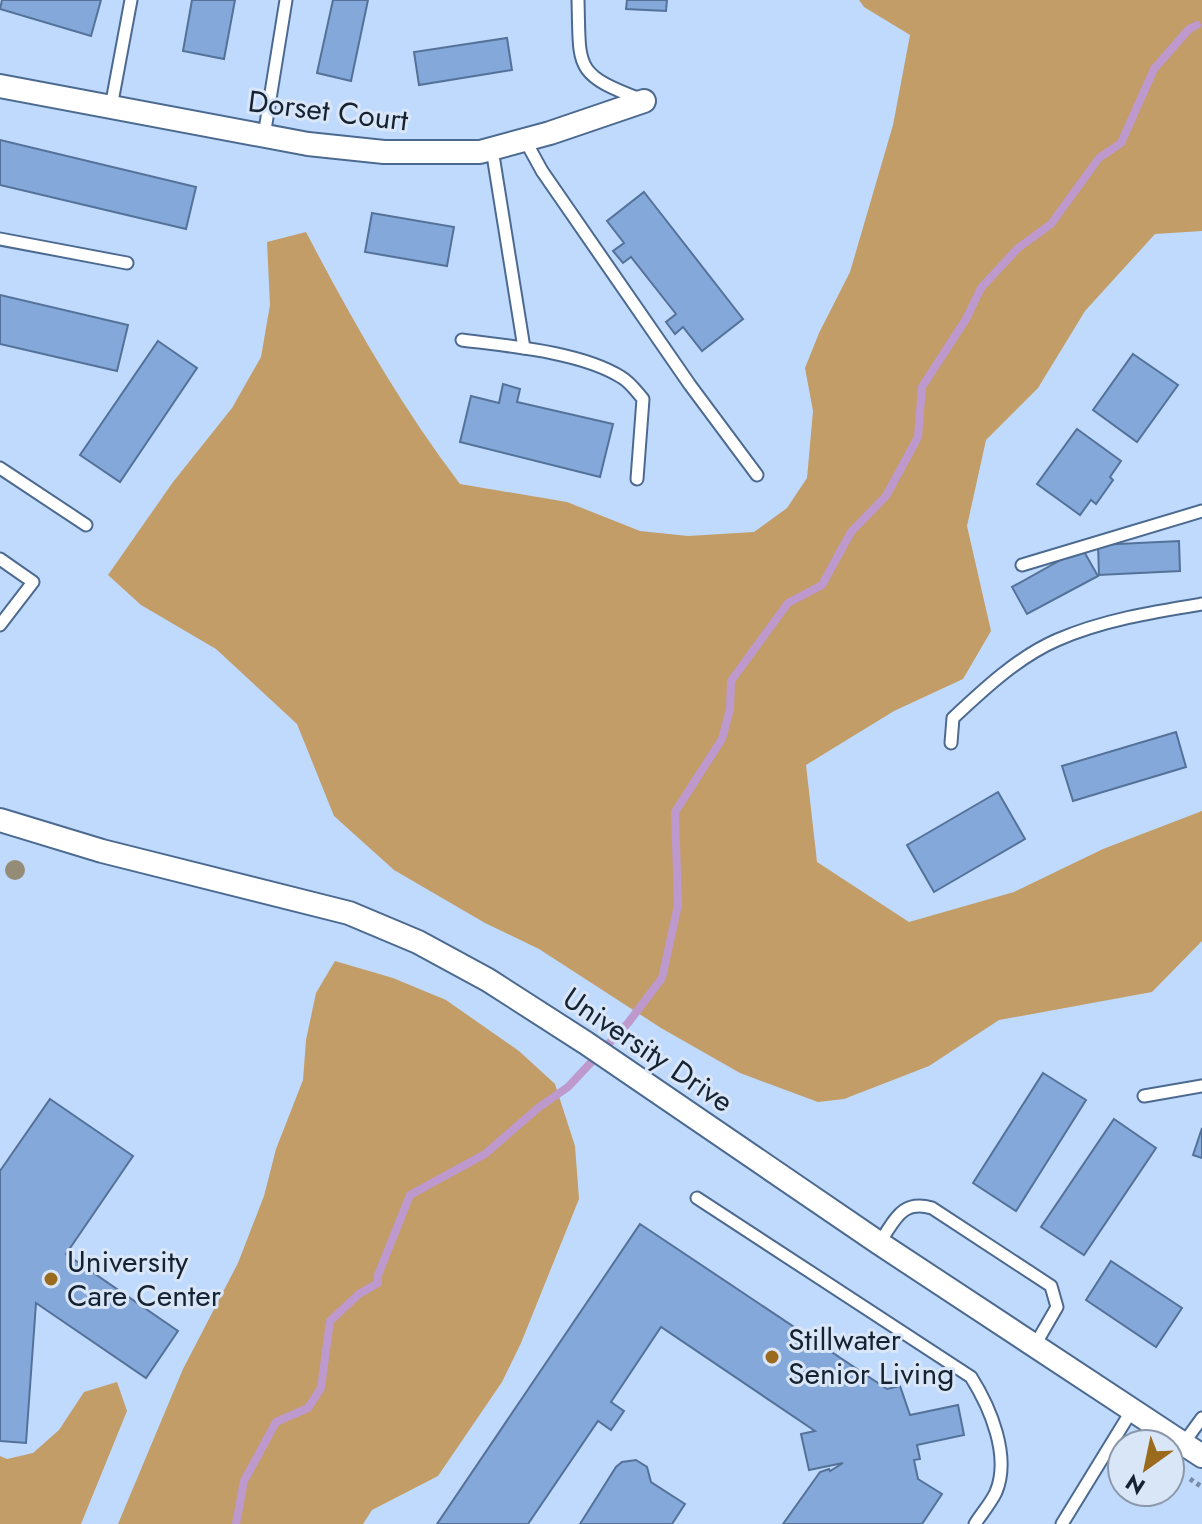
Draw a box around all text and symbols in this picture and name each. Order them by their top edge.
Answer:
street label: Dorset Court [246,79,411,142]
street label: University Drive [555,977,742,1122]
place label: University Care Center [67,1240,222,1317]
marker: University Care Center [42,1270,60,1288]
place label: Stillwater Senior Living [788,1318,954,1395]
marker: Stillwater Senior Living [763,1348,781,1366]
north arrow [1106,1428,1186,1508]
text: N [1119,1467,1151,1503]

